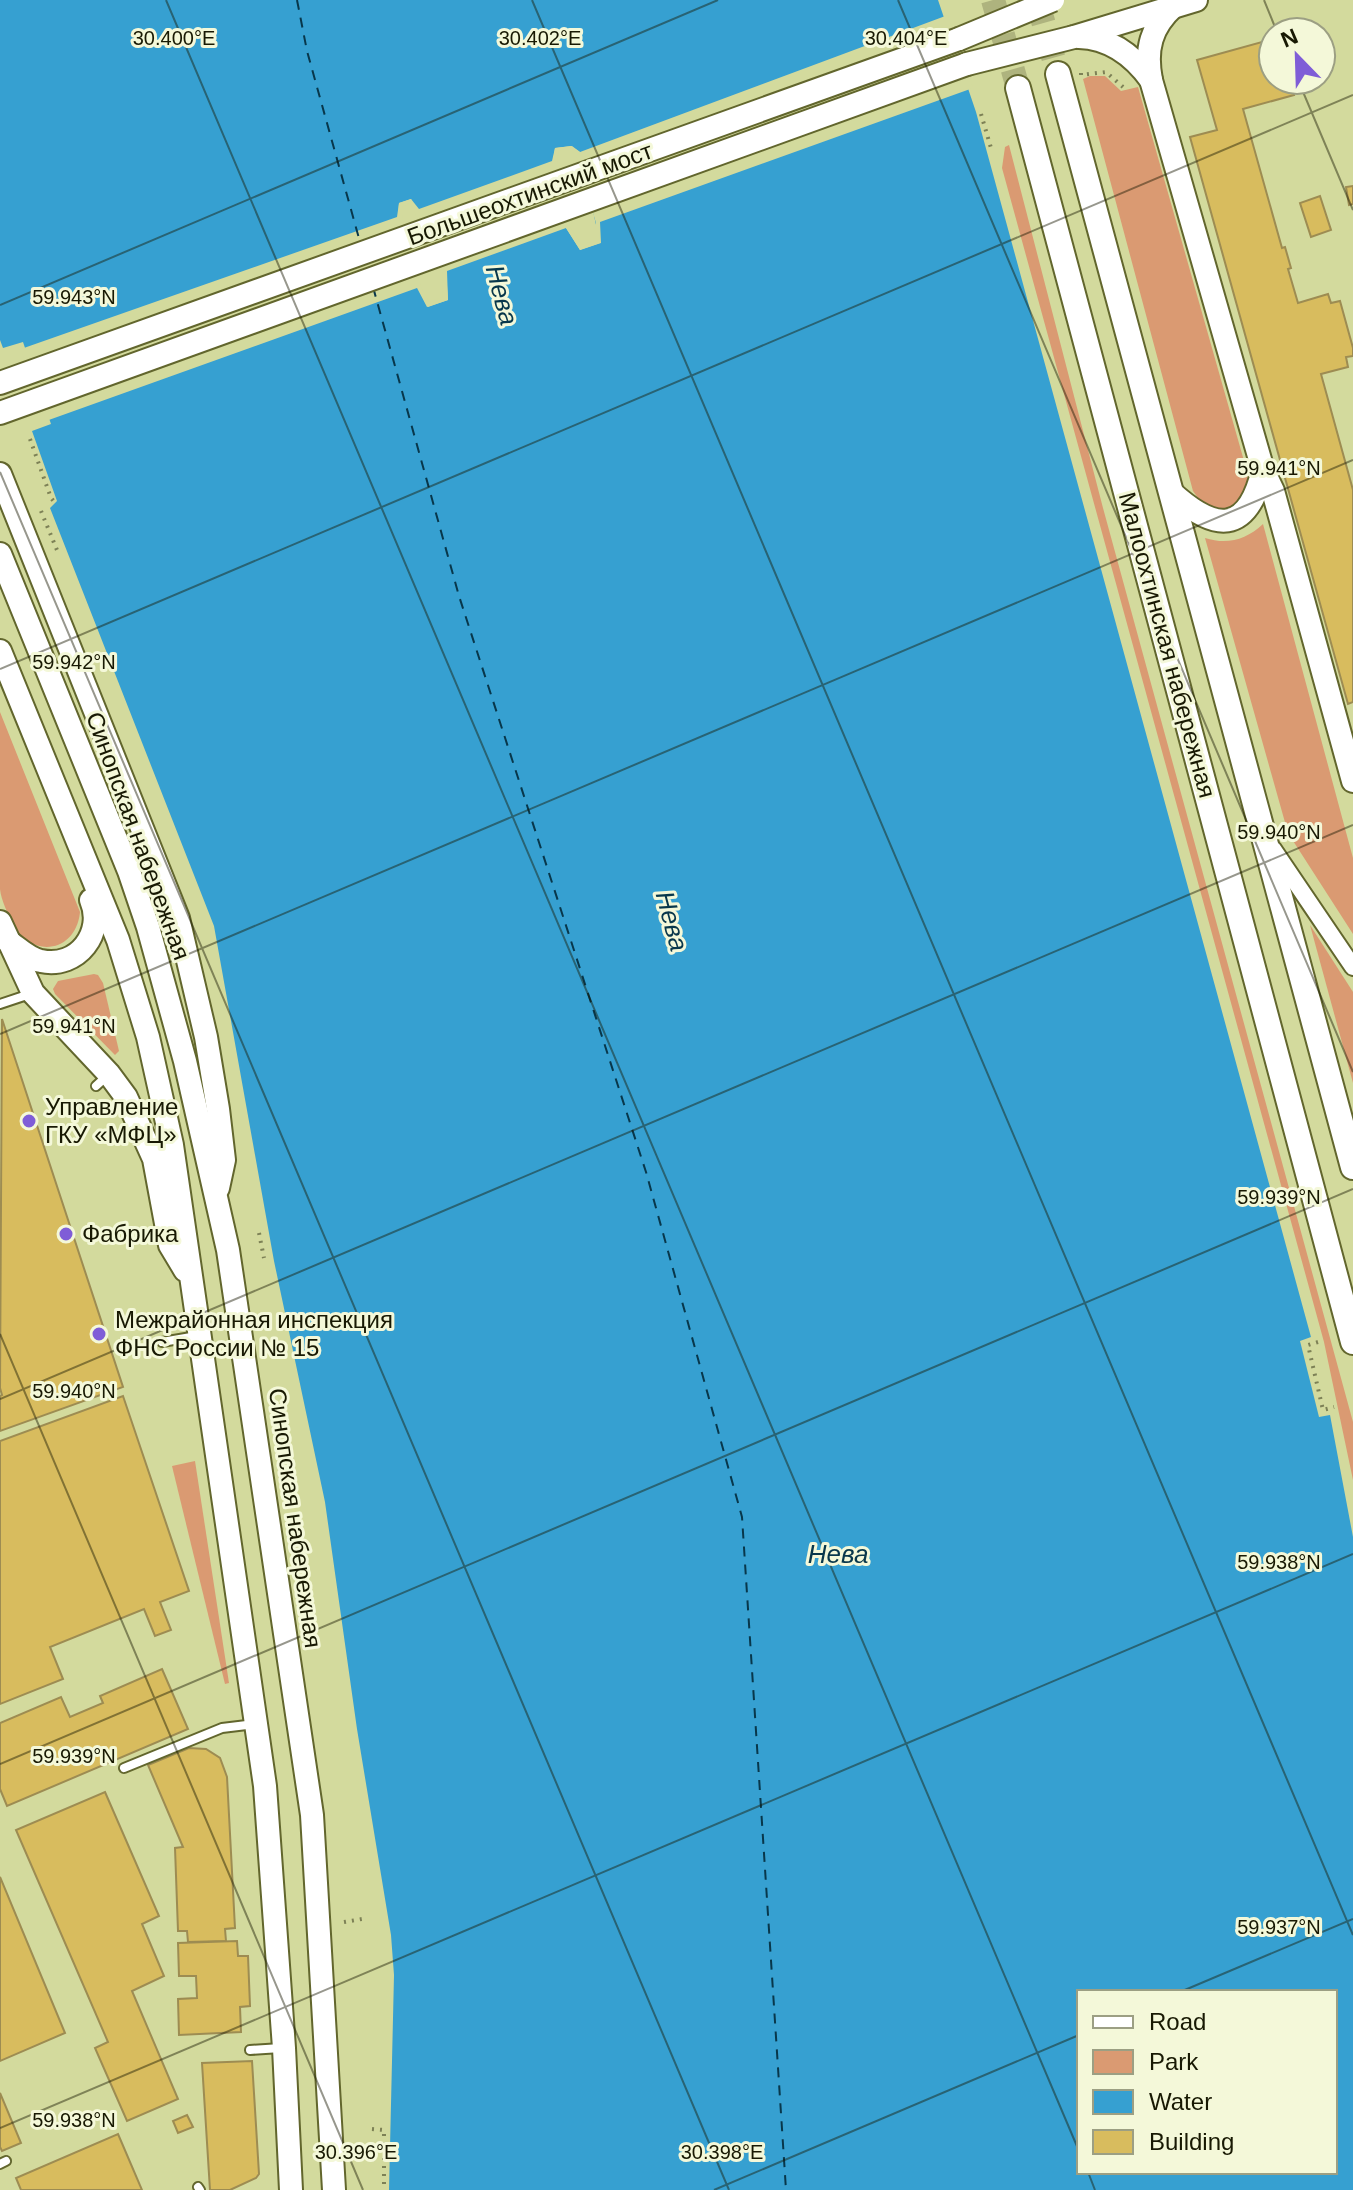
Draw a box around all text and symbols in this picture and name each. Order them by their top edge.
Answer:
north arrow [1257,16,1337,96]
text: N [1277,23,1302,53]
text: 30.400°E [133,27,215,49]
text: 30.402°E [499,27,581,49]
text: 30.404°E [865,27,947,49]
street label: Большеохтинский мост [404,137,656,251]
water label: Нева [480,262,524,328]
text: 59.943°N [32,286,116,308]
text: 59.941°N [1237,457,1321,479]
street label: Малоохтинская набережная [1114,489,1221,801]
text: 59.942°N [32,651,116,673]
street label: Синопская набережная [81,708,196,963]
text: 59.940°N [1237,821,1321,843]
water label: Нева [650,888,694,954]
text: 59.941°N [32,1015,116,1037]
place label: Управление ГКУ «МФЦ» [45,1093,178,1148]
marker: Управление ГКУ «МФЦ» [20,1112,38,1130]
text: 59.939°N [1237,1186,1321,1208]
place label: Фабрика [82,1220,179,1247]
marker: Фабрика [57,1225,75,1243]
place label: Межрайонная инспекция ФНС России № 15 [115,1306,393,1361]
marker: Межрайонная инспекция ФНС России № 15 [90,1325,108,1343]
text: 59.940°N [32,1380,116,1402]
street label: Синопская набережная [264,1386,327,1649]
water label: Нева [808,1539,868,1569]
text: 59.938°N [1237,1551,1321,1573]
text: 59.939°N [32,1745,116,1767]
text: 59.937°N [1237,1916,1321,1938]
legend [1077,1990,1337,2174]
text: Road [1149,2008,1206,2035]
text: Park [1149,2048,1199,2075]
text: Water [1149,2088,1212,2115]
text: 59.938°N [32,2109,116,2131]
text: Building [1149,2128,1234,2155]
text: 30.396°E [315,2141,397,2163]
text: 30.398°E [681,2141,763,2163]

